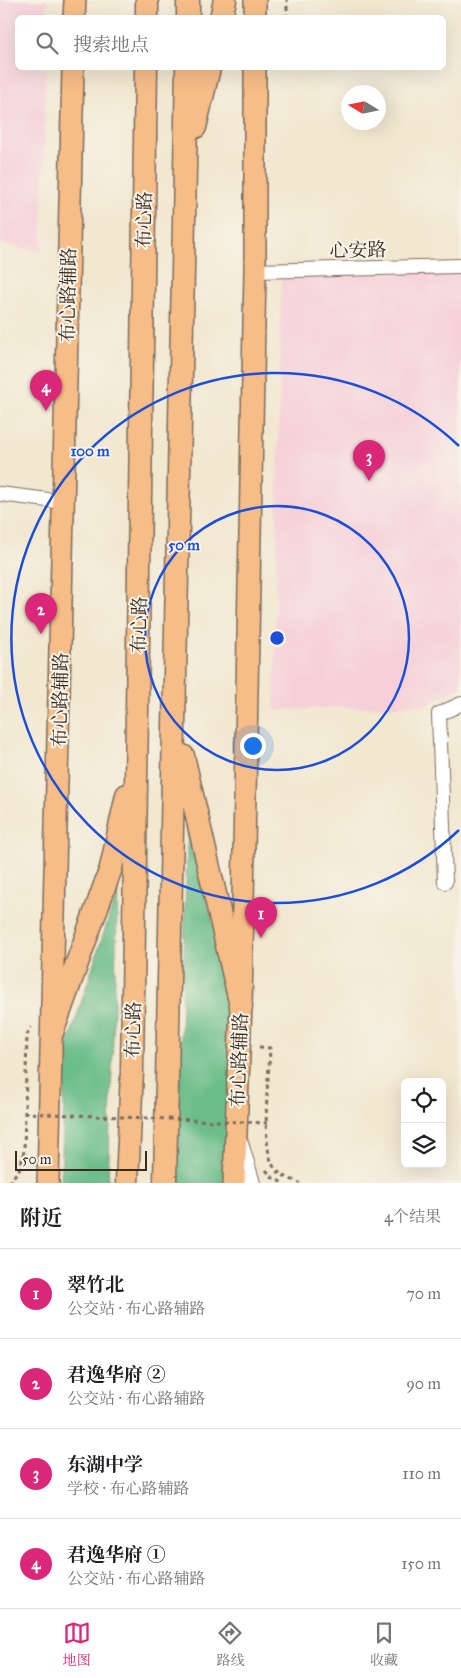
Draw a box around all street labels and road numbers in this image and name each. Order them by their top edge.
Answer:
street label: 布心路 [132,191,156,249]
street label: 心安路 [329,238,387,262]
street label: 布心路辅路 [56,247,80,343]
street label: 布心路 [127,596,151,654]
street label: 布心路辅路 [48,652,72,748]
street label: 布心路 [121,1001,145,1059]
street label: 布心路辅路 [226,1012,252,1108]

